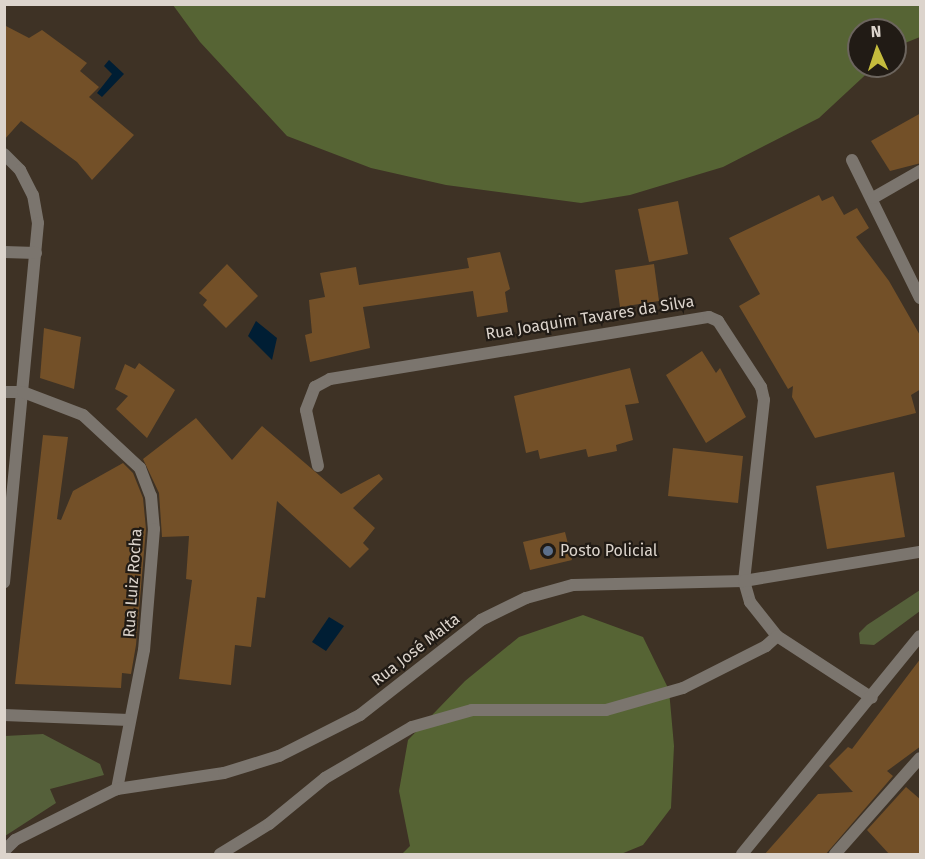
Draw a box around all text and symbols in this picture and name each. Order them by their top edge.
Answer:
north arrow [847,18,907,78]
text: N [870,22,882,41]
street label: Rua Joaquim Tavares da Silva [484,292,696,344]
street label: Rua Luiz Rocha [120,528,146,638]
place label: Posto Policial [560,541,658,561]
marker: Posto Policial [541,544,555,558]
street label: Rua José Malta [368,610,464,690]

